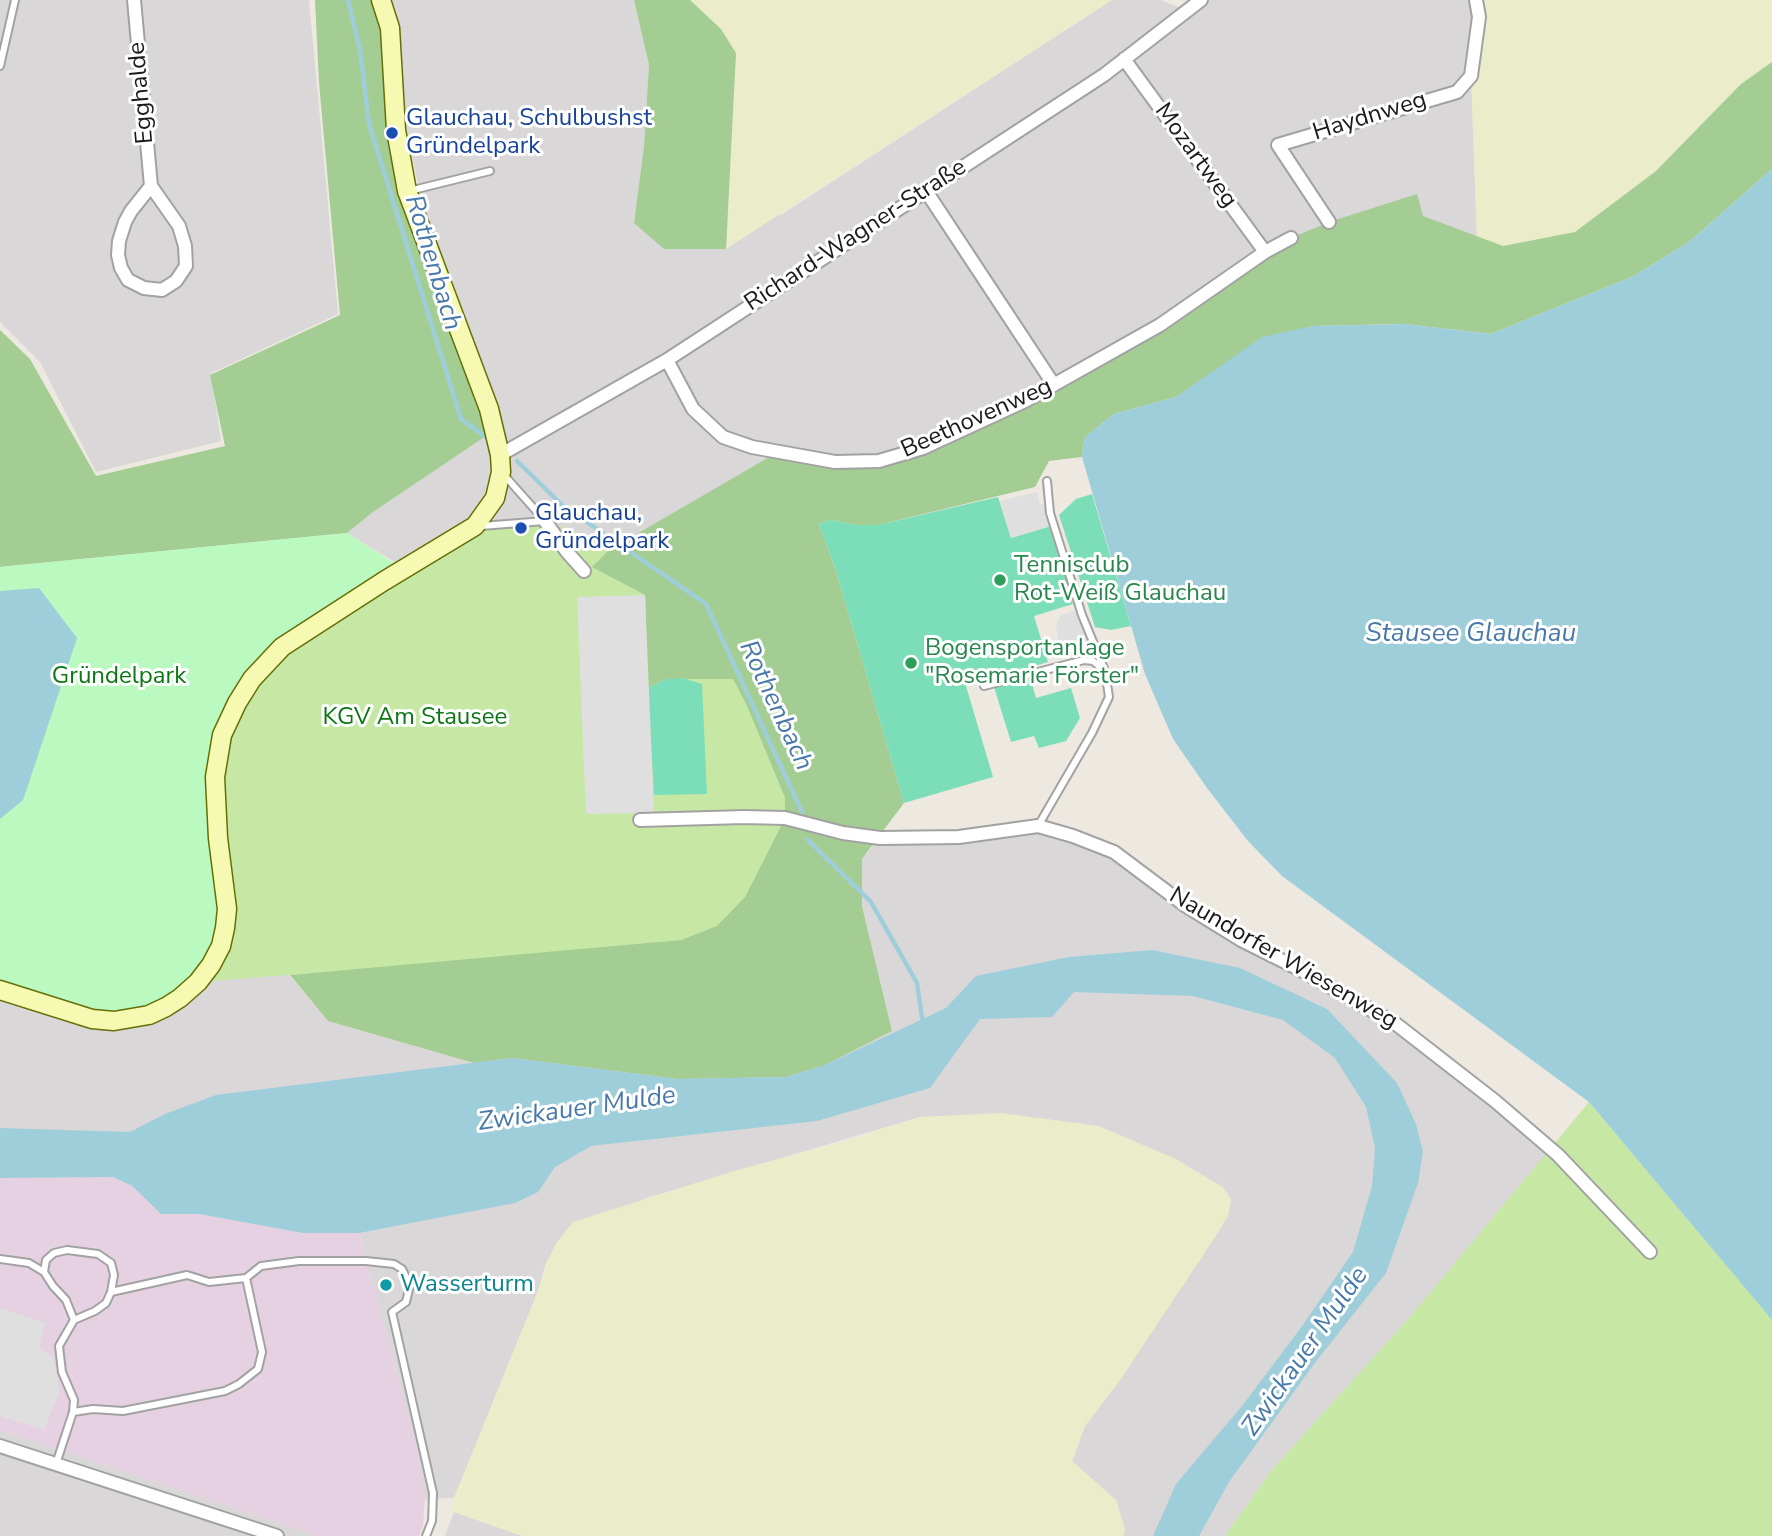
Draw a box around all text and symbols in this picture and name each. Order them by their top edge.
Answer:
street label: Egghalde [123,41,161,145]
street label: Haydnweg [1310,86,1430,148]
street label: Mozartweg [1147,98,1243,214]
place label: Glauchau, Schulbushst Gründelpark [406,105,652,161]
marker: Glauchau, Schulbushst Gründelpark [384,125,400,141]
street label: Richard-Wagner-Straße [740,154,972,318]
water label: Rothenbach [397,192,467,334]
street label: Beethovenweg [897,373,1057,465]
place label: Glauchau, Gründelpark [535,500,669,556]
marker: Glauchau, Gründelpark [513,520,529,536]
place label: Tennisclub Rot-Weiß Glauchau [1014,552,1226,608]
marker: Tennisclub Rot-Weiß Glauchau [992,572,1008,588]
water label: Stausee Glauchau [1366,619,1576,651]
place label: Bogensportanlage "Rosemarie Förster" [925,635,1139,691]
water label: Rothenbach [731,636,819,776]
marker: Bogensportanlage "Rosemarie Förster" [903,655,919,671]
park label: Gründelpark [52,663,186,691]
park label: KGV Am Stausee [323,704,507,732]
street label: Naundorfer Wiesenweg [1164,882,1402,1036]
water label: Zwickauer Mulde [476,1081,678,1139]
water label: Zwickauer Mulde [1236,1262,1376,1442]
place label: Wasserturm [400,1271,534,1299]
marker: Wasserturm [378,1277,394,1293]

